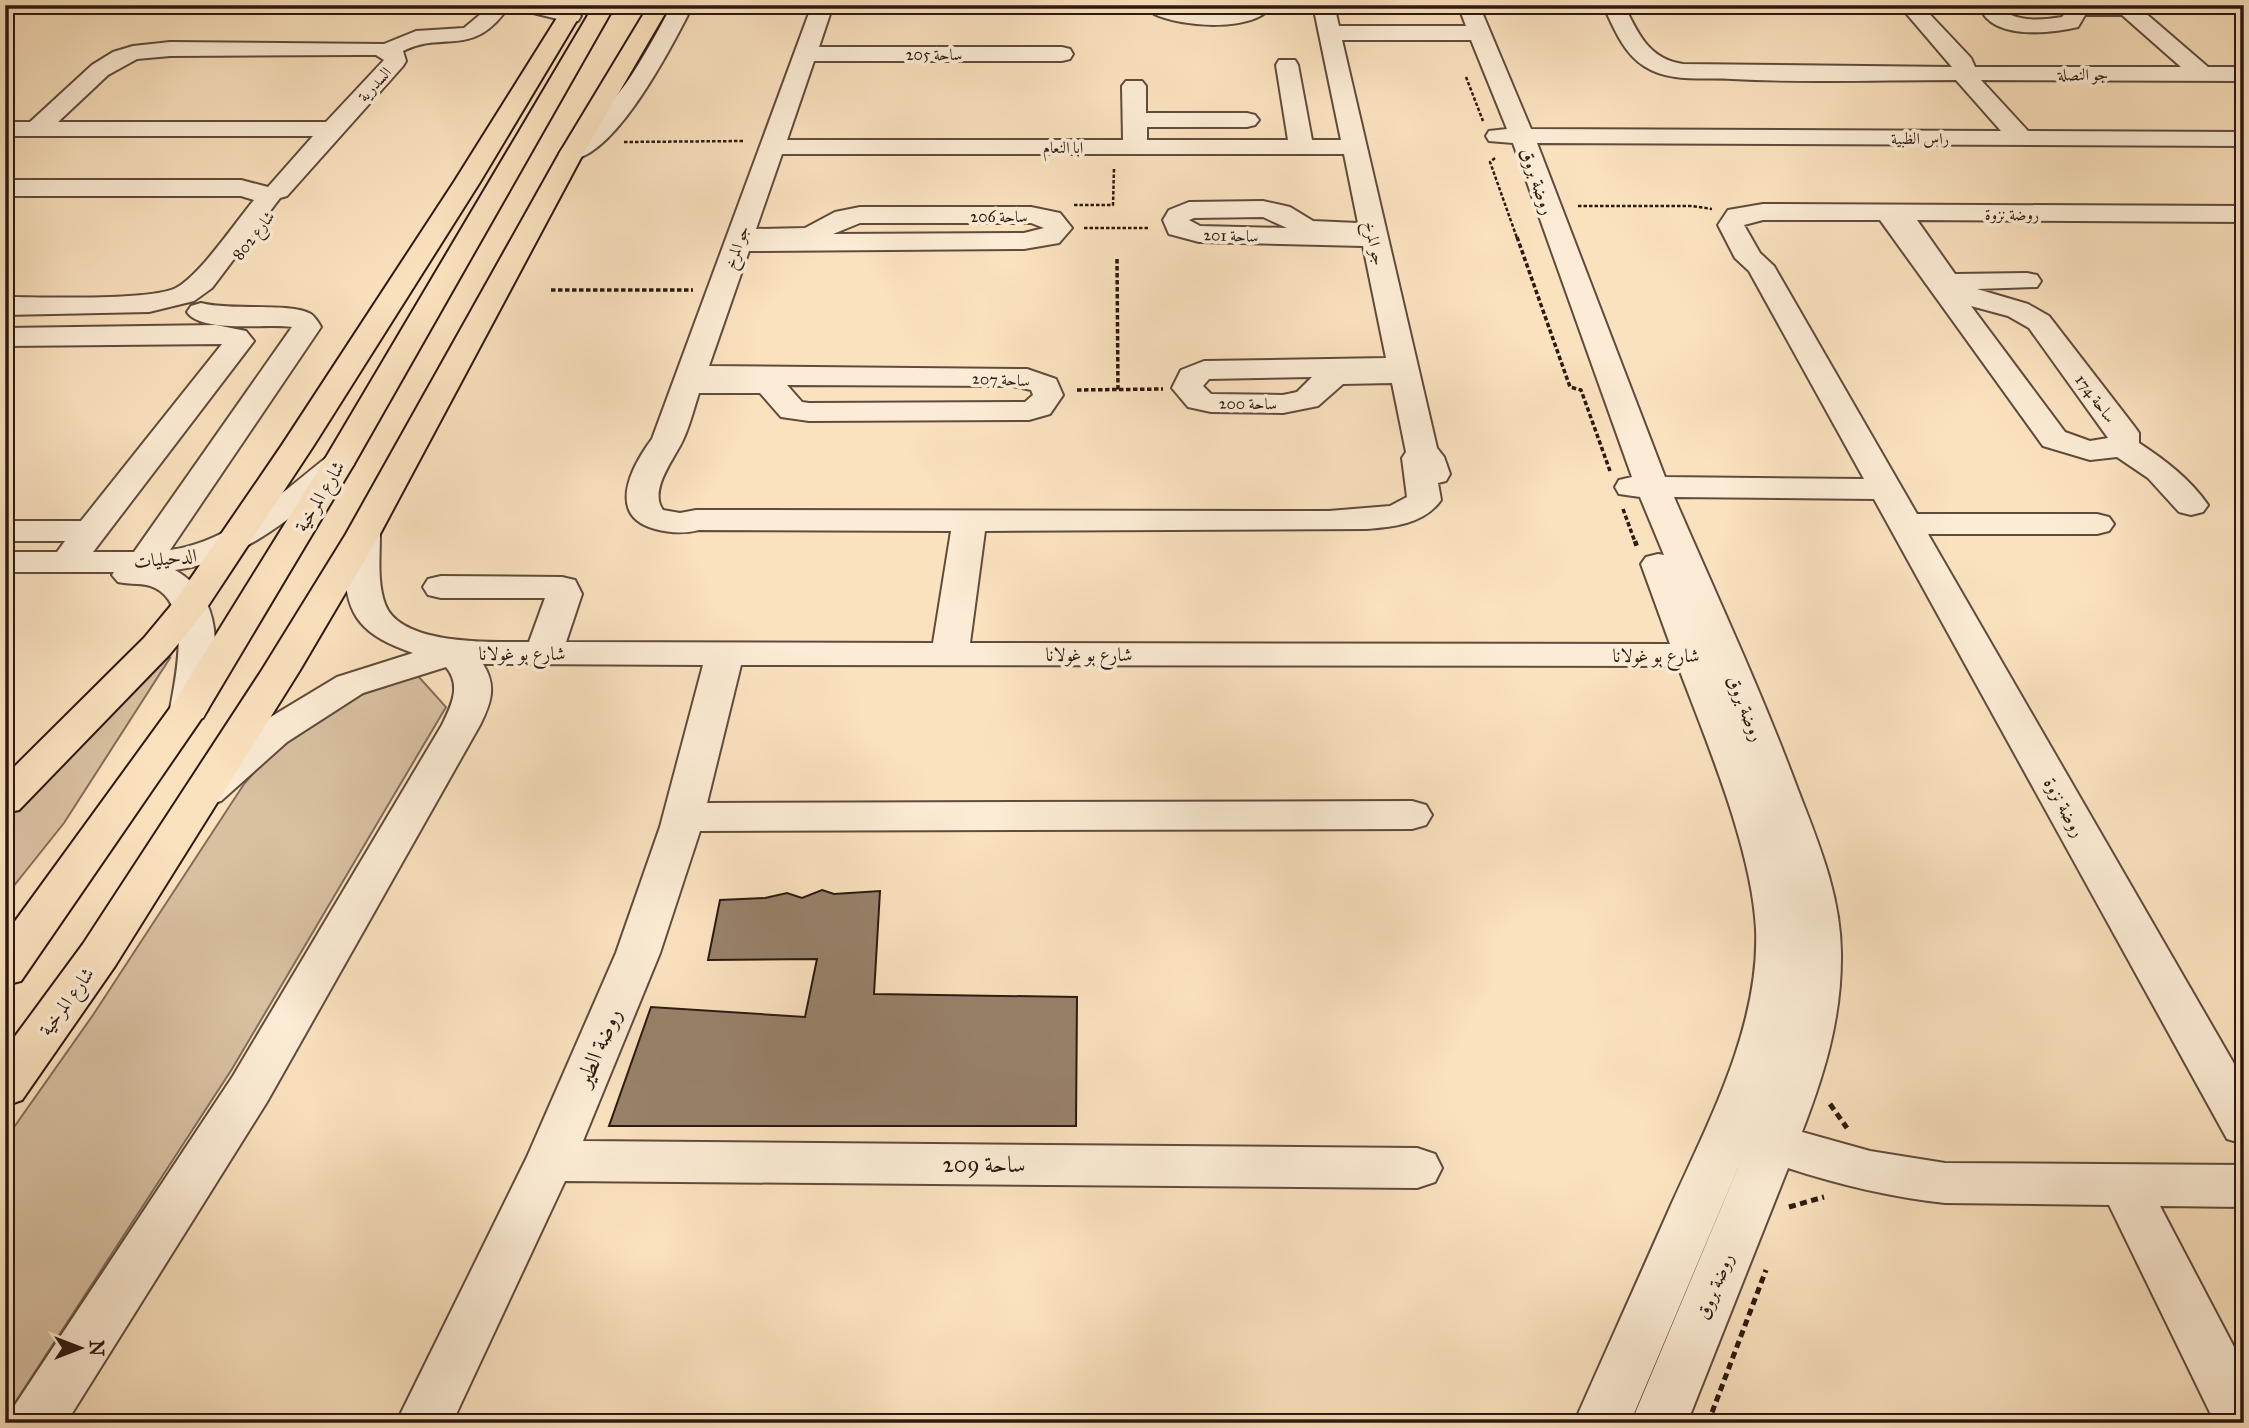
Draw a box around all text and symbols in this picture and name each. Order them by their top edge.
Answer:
street label: ساحة 205 [906,45,962,64]
street label: السدرية [354,63,396,106]
street label: جو النصلة [2057,65,2108,85]
street label: راس الظبية [1891,129,1949,148]
street label: ابا النعام [1043,138,1083,162]
street label: روضة بروق [1515,145,1560,218]
street label: روضة نزوة [1985,205,2039,224]
street label: شارع 802 [228,207,282,266]
street label: ساحة 206 [970,207,1028,226]
street label: جو المرخ [1355,219,1389,268]
street label: جو المرخ [720,223,758,273]
street label: ساحة 201 [1203,225,1259,246]
street label: ساحة 207 [972,369,1030,390]
street label: ساحة 174 [2071,370,2120,426]
street label: ساحة 200 [1219,393,1277,414]
street label: شارع المرخية [289,457,353,538]
street label: الدحيليات [132,544,198,573]
street label: شارع بو غولانا [478,642,566,669]
street label: شارع بو غولانا [1045,643,1133,670]
street label: شارع بو غولانا [1612,644,1700,671]
street label: روضة بروق [1722,672,1769,745]
street label: روضة نزوة [2039,773,2090,841]
street label: شارع المرخية [34,963,102,1042]
street label: روضة الطير [568,1004,627,1092]
street label: ساحة 209 [942,1150,1026,1178]
street label: روضة بروق [1691,1250,1738,1323]
north arrow [46,1312,116,1382]
text: N [85,1340,108,1356]

